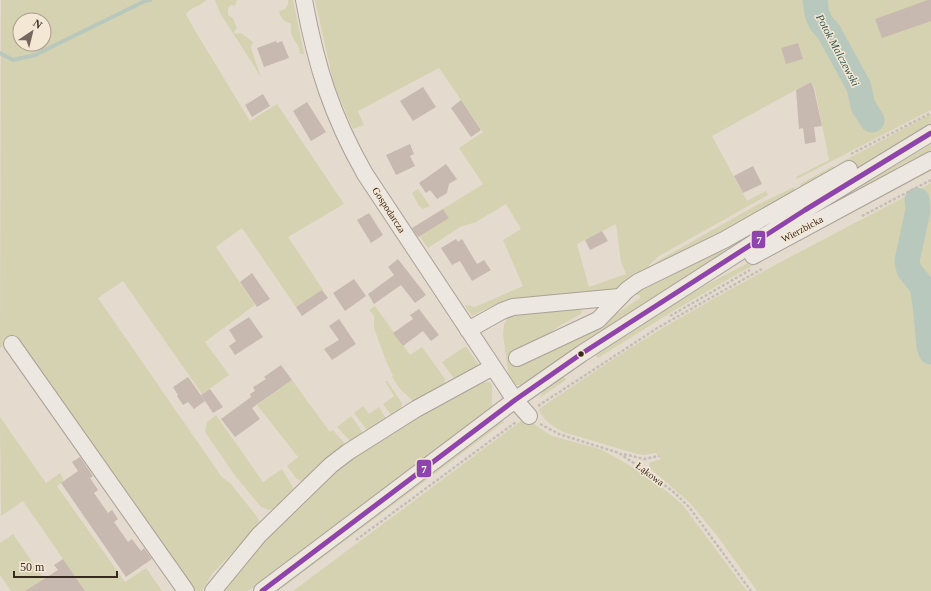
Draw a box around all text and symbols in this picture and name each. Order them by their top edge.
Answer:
water label: Potok Malczewski [814,11,862,88]
north arrow [12,12,52,52]
text: N [31,17,44,31]
street label: Gospodarcza [370,185,408,235]
street label: Wierzbicka [779,213,825,245]
line badge: 7 [751,230,766,249]
text: 7 [756,234,762,246]
unlabelled marker [576,349,586,359]
line badge: 7 [416,459,432,478]
street label: Łąkowa [634,460,667,488]
text: 7 [421,463,427,475]
scale bar [14,553,117,579]
text: 50 m [20,560,45,574]

